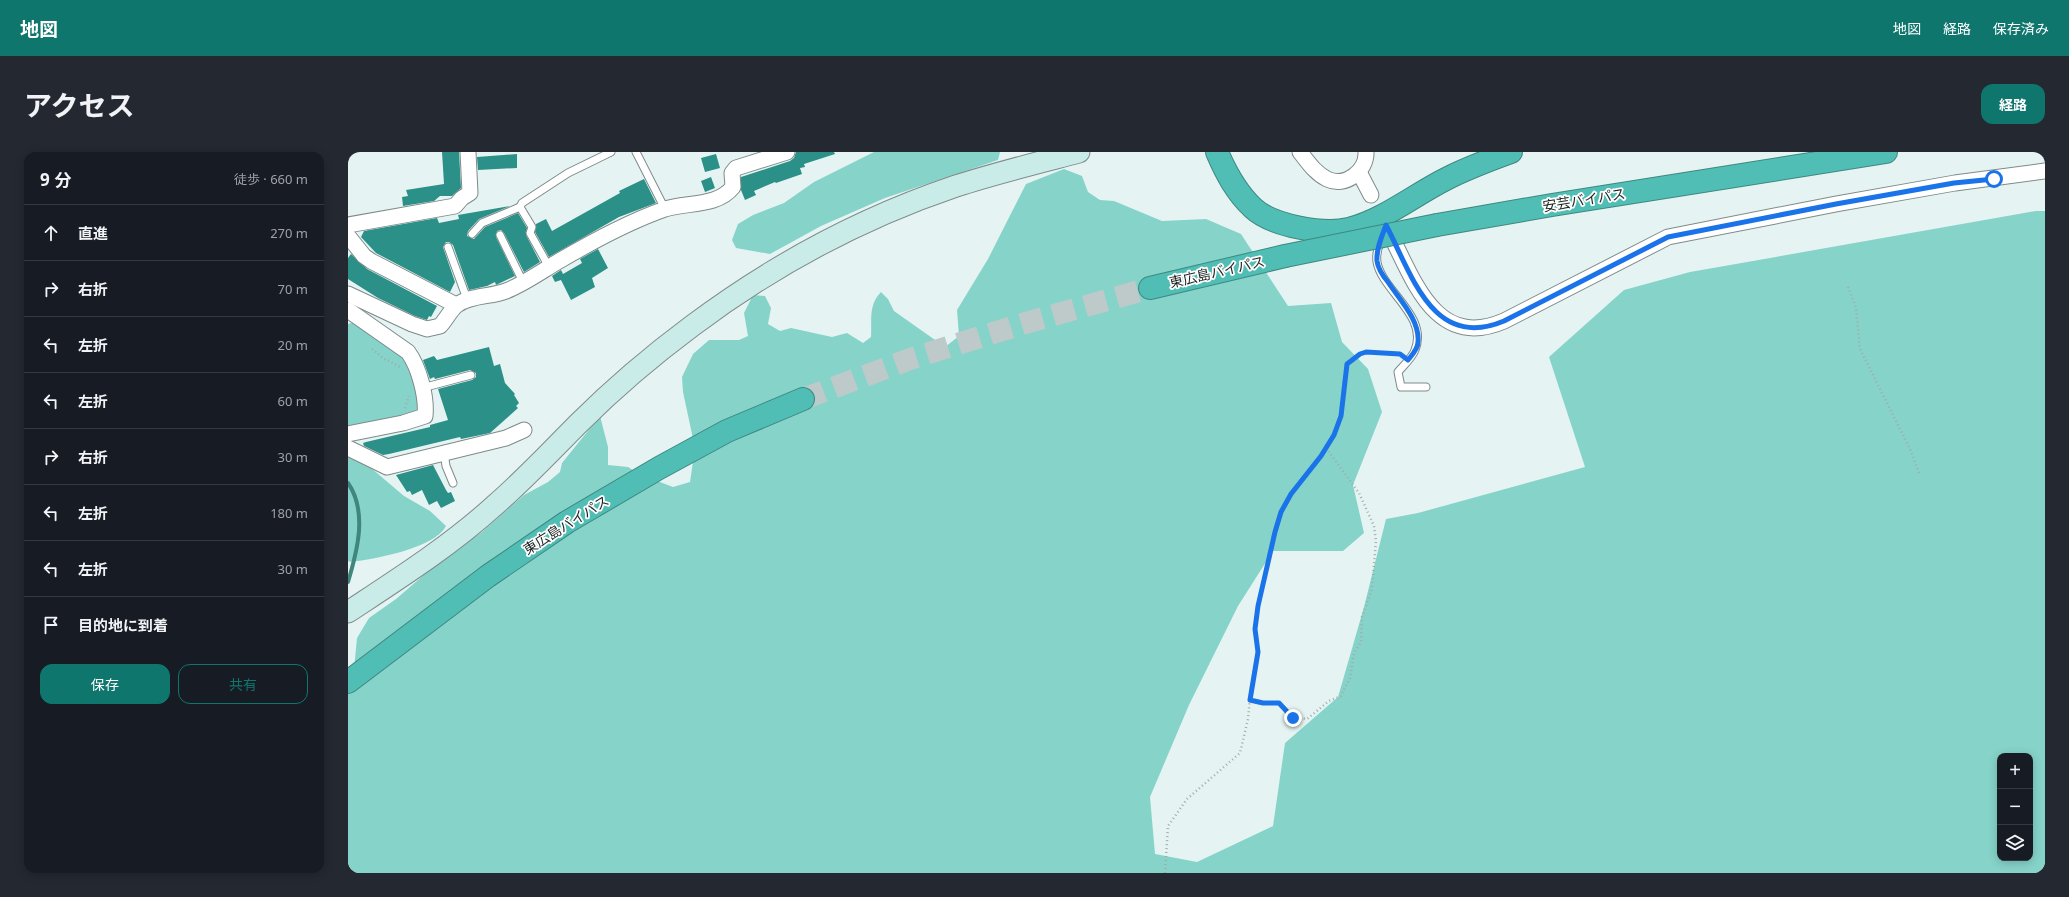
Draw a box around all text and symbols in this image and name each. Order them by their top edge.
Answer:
text: 地図 [20,16,58,42]
text: 地図 [1893,19,1921,38]
text: 経路 [1943,19,1971,38]
text: 保存済み [1993,19,2049,38]
button: 経路 [1981,84,2045,124]
text: アクセス [24,86,135,124]
text: 9 分 [40,168,71,191]
text: 徒歩 · 660 m [234,170,308,188]
route start [1985,170,2003,188]
street label: 安芸バイパス [1541,184,1627,215]
icon: ahead [40,222,62,244]
text: 直進 [78,223,108,243]
text: 270 m [270,224,308,242]
street label: 東広島バイパス [1167,251,1267,292]
icon: right [40,278,62,300]
text: 右折 [78,279,108,299]
text: 70 m [278,280,308,298]
icon: left [40,334,62,356]
text: 左折 [78,335,108,355]
text: 20 m [278,336,308,354]
icon: left [40,390,62,412]
text: 左折 [78,391,108,411]
text: 60 m [278,392,308,410]
icon: right [40,446,62,468]
text: 右折 [78,447,108,467]
text: 30 m [278,448,308,466]
street label: 東広島バイパス [519,491,612,559]
icon: left [40,502,62,524]
text: 左折 [78,503,108,523]
text: 180 m [270,504,308,522]
icon: left [40,558,62,580]
text: 左折 [78,559,108,579]
text: 30 m [278,560,308,578]
icon: arrive [40,614,62,636]
text: 目的地に到着 [78,615,168,635]
button: 保存 [40,664,170,704]
button: 共有 [178,664,308,704]
route end [1284,709,1302,727]
map controls [1997,753,2033,861]
button: + [1997,753,2033,789]
button: − [1997,789,2033,825]
button: layers [1997,825,2033,861]

